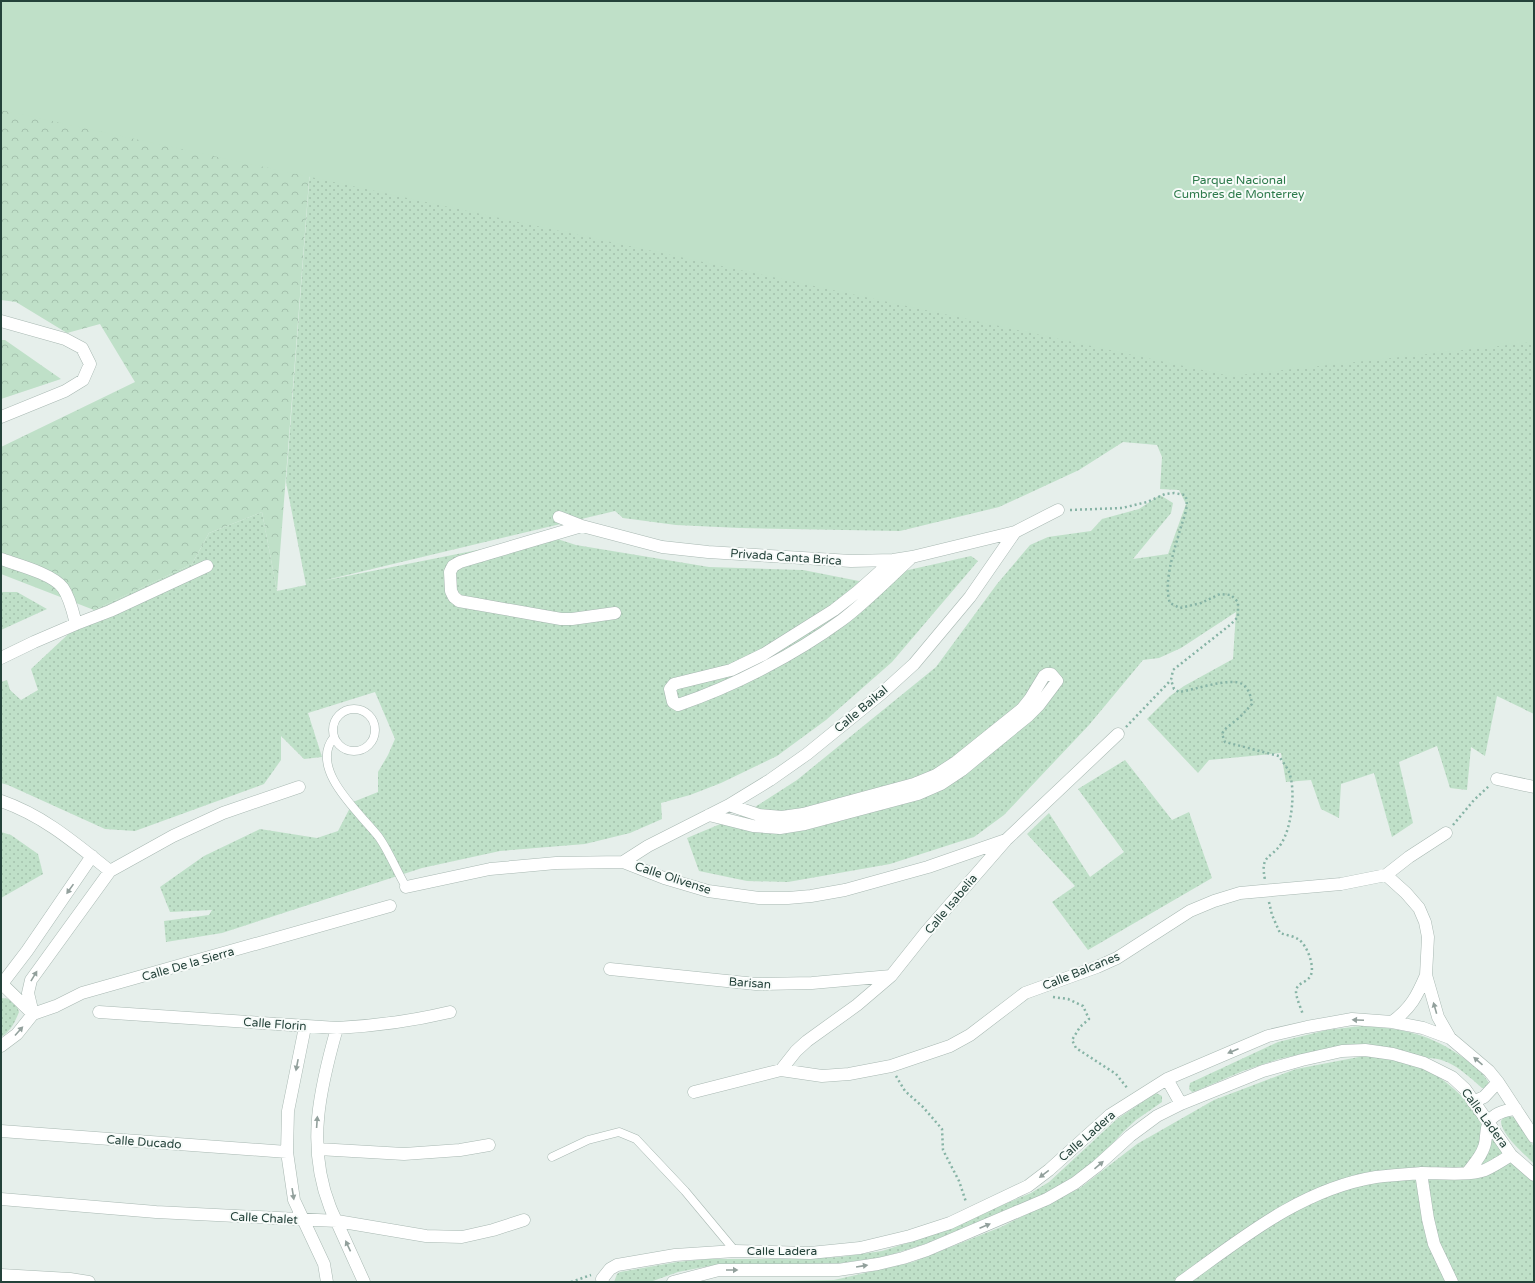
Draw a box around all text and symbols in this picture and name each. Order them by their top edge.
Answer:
park label: Parque Nacional Cumbres de Monterrey [1173,173,1305,201]
street label: Privada Canta Brica [730,546,842,568]
street label: Calle Baikal [832,683,890,735]
street label: Calle Olivense [633,859,713,897]
street label: Calle Isabelia [922,871,980,937]
one-way arrow [66,883,74,894]
street label: Calle De la Sierra [140,944,236,984]
street label: Calle Balcanes [1040,949,1122,993]
one-way arrow [30,971,38,982]
street label: Barisan [728,975,772,991]
one-way arrow [1432,1001,1438,1014]
street label: Calle Florin [243,1015,307,1033]
one-way arrow [1352,1016,1364,1023]
one-way arrow [14,1026,23,1036]
one-way arrow [1228,1048,1239,1054]
one-way arrow [1472,1057,1483,1066]
one-way arrow [294,1059,300,1071]
street label: Calle Ladera [1459,1085,1511,1151]
street label: Calle Ladera [1056,1108,1118,1164]
one-way arrow [314,1116,321,1128]
street label: Calle Ducado [106,1132,182,1152]
one-way arrow [1094,1160,1104,1169]
one-way arrow [1038,1170,1049,1178]
one-way arrow [290,1187,296,1200]
street label: Calle Chalet [230,1209,299,1227]
one-way arrow [980,1222,992,1228]
one-way arrow [345,1241,351,1252]
street label: Calle Ladera [747,1244,817,1258]
one-way arrow [856,1263,868,1269]
one-way arrow [726,1267,739,1273]

